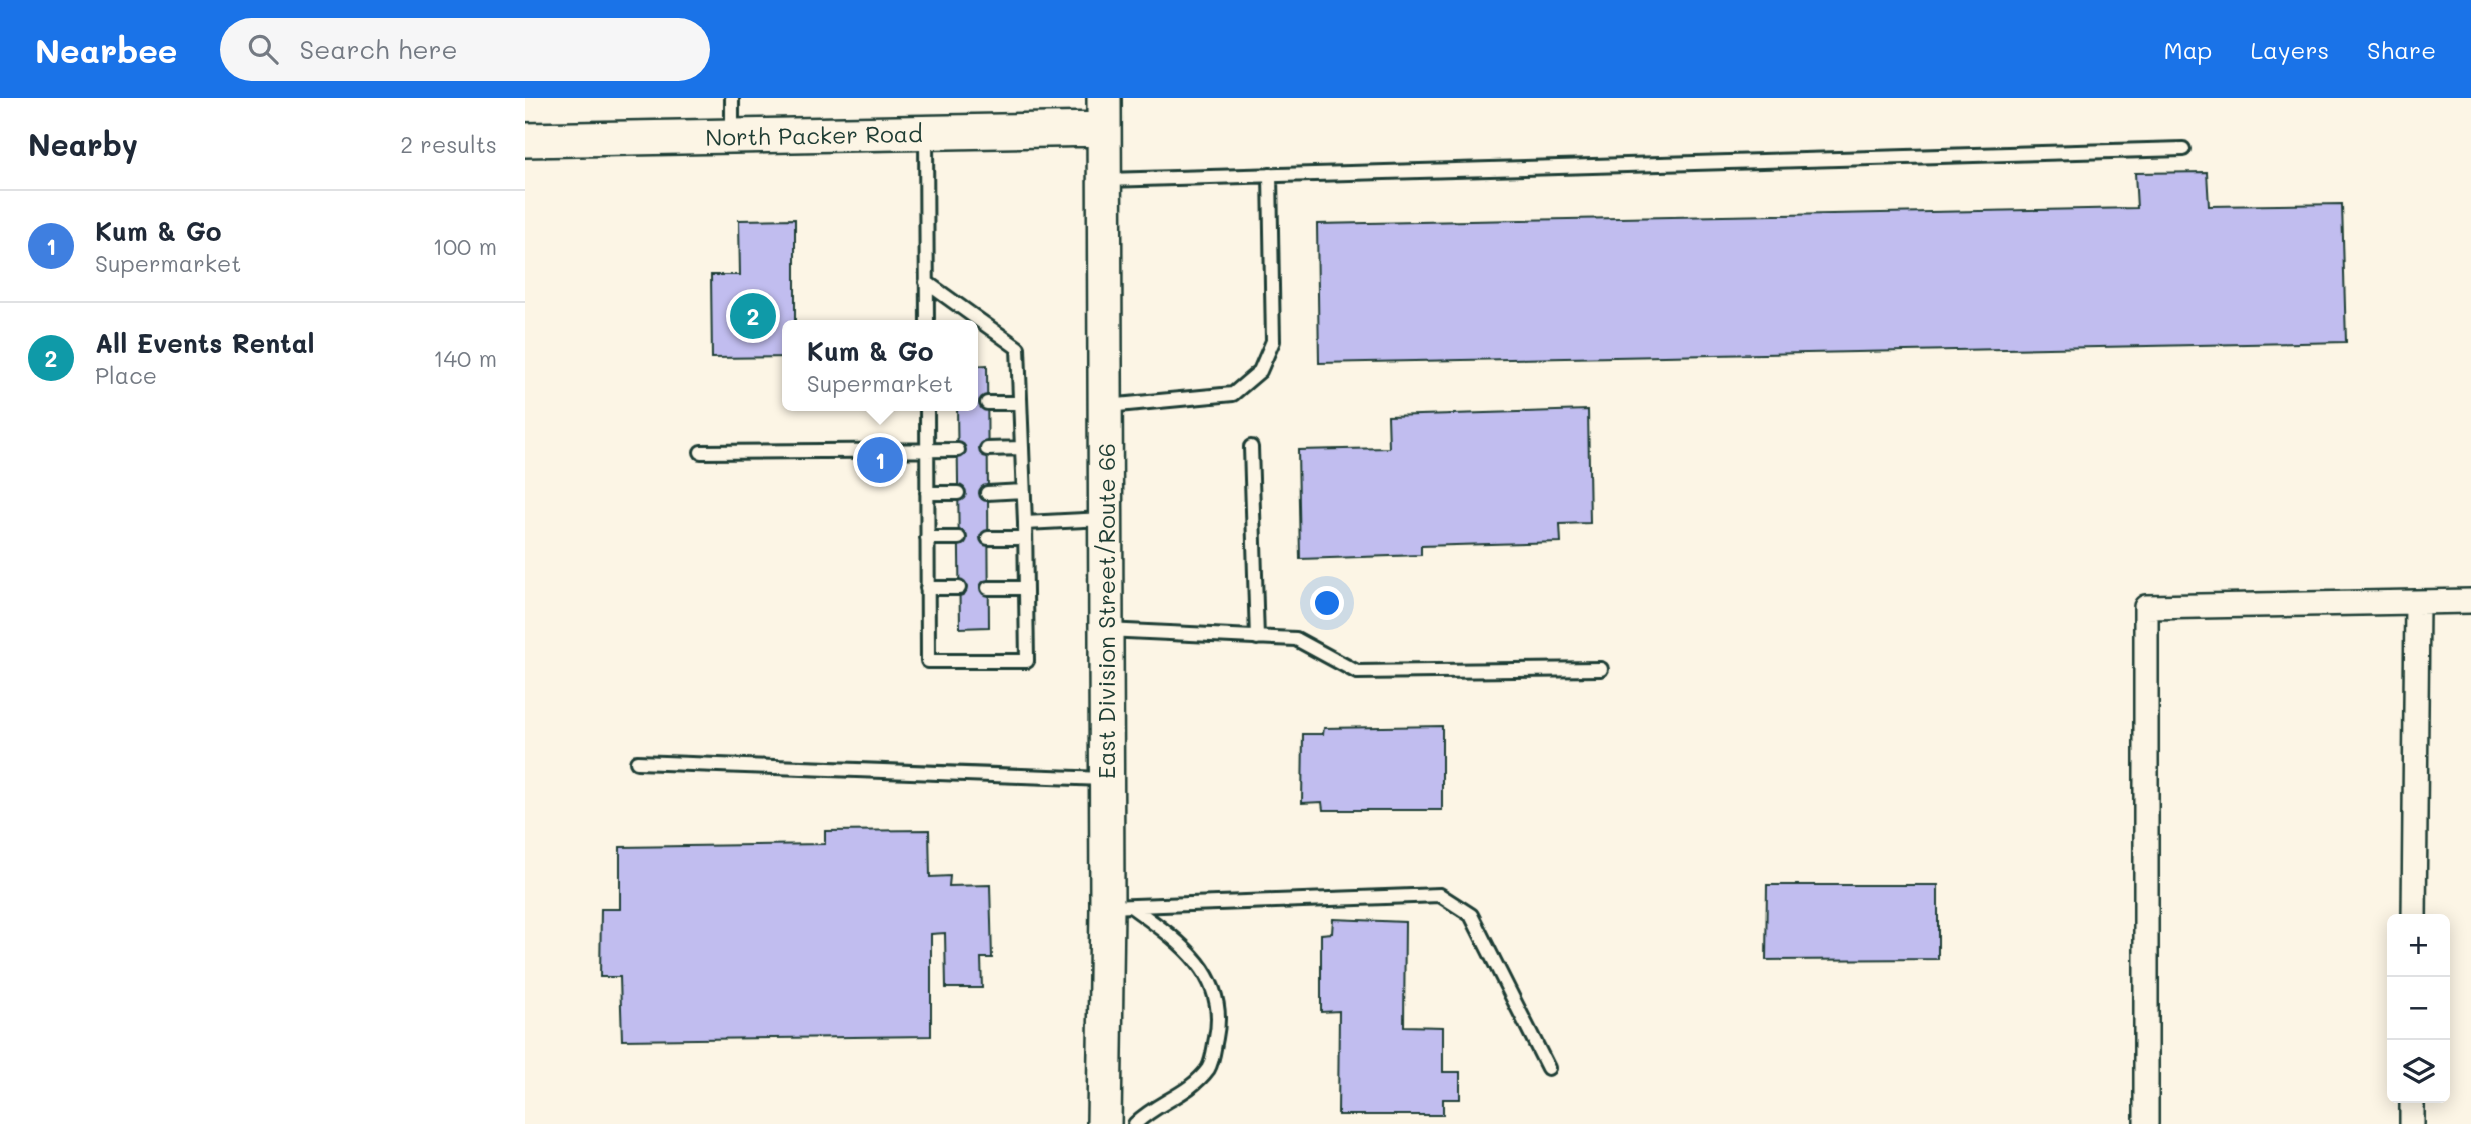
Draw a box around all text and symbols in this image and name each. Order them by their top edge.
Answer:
search box [220,18,710,81]
text: Nearbee [35,28,178,71]
icon: search [244,30,282,68]
text: Search here [300,32,458,66]
text: Map [2164,34,2212,65]
text: Layers [2250,34,2329,65]
text: Share [2367,34,2436,65]
street label: North Packer Road [705,118,923,152]
text: Nearby [28,124,138,164]
text: 2 results [400,129,497,159]
text: Kum & Go [95,214,222,248]
text: 1 [46,231,56,261]
text: 100 m [433,231,497,261]
text: Supermarket [95,248,241,278]
pin: 2 [730,290,776,342]
popup [782,320,978,411]
text: All Events Rental [95,326,315,360]
text: Kum & Go [807,334,934,368]
text: 2 [45,343,57,373]
text: 140 m [433,343,497,373]
text: Place [95,360,157,390]
text: Supermarket [807,368,953,398]
pin: 1 [857,434,903,486]
street label: East Division Street/Route 66 [1091,443,1121,779]
your location [1310,586,1344,620]
map controls [2387,914,2450,1103]
button: + [2387,914,2450,977]
button: − [2387,977,2450,1040]
button: layers [2387,1040,2450,1103]

